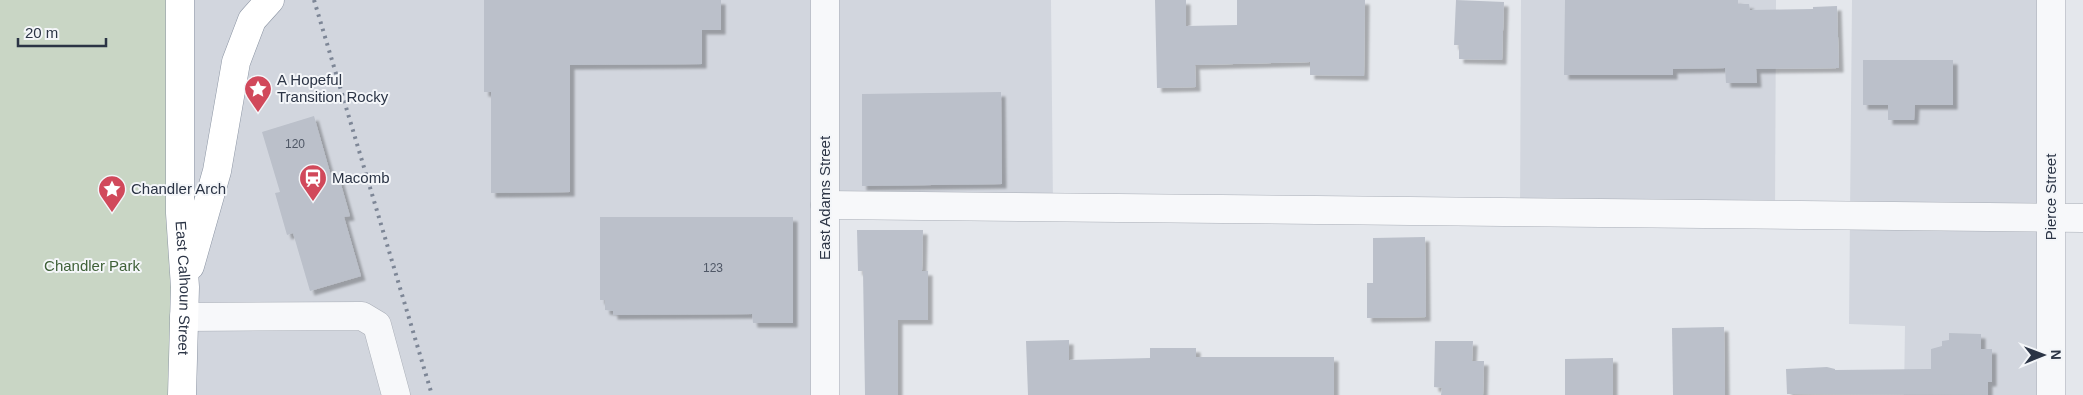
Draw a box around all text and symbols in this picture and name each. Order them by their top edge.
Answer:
scale bar [18,15,105,47]
text: 20 m [25,24,58,41]
place label: A Hopeful Transition Rocky [277,71,389,105]
place icon: A Hopeful Transition Rocky [243,74,273,113]
street label: East Adams Street [816,135,833,260]
house number: 120 [285,137,305,151]
street label: Pierce Street [2042,153,2059,240]
station icon: Macomb [298,163,328,202]
place label: Macomb [332,169,390,186]
place icon: Chandler Arch [97,174,127,213]
place label: Chandler Arch [131,180,226,197]
street label: East Calhoun Street [173,220,194,356]
park label: Chandler Park [44,257,140,274]
house number: 123 [703,261,723,275]
north arrow [2018,330,2068,380]
text: N [2048,350,2064,360]

